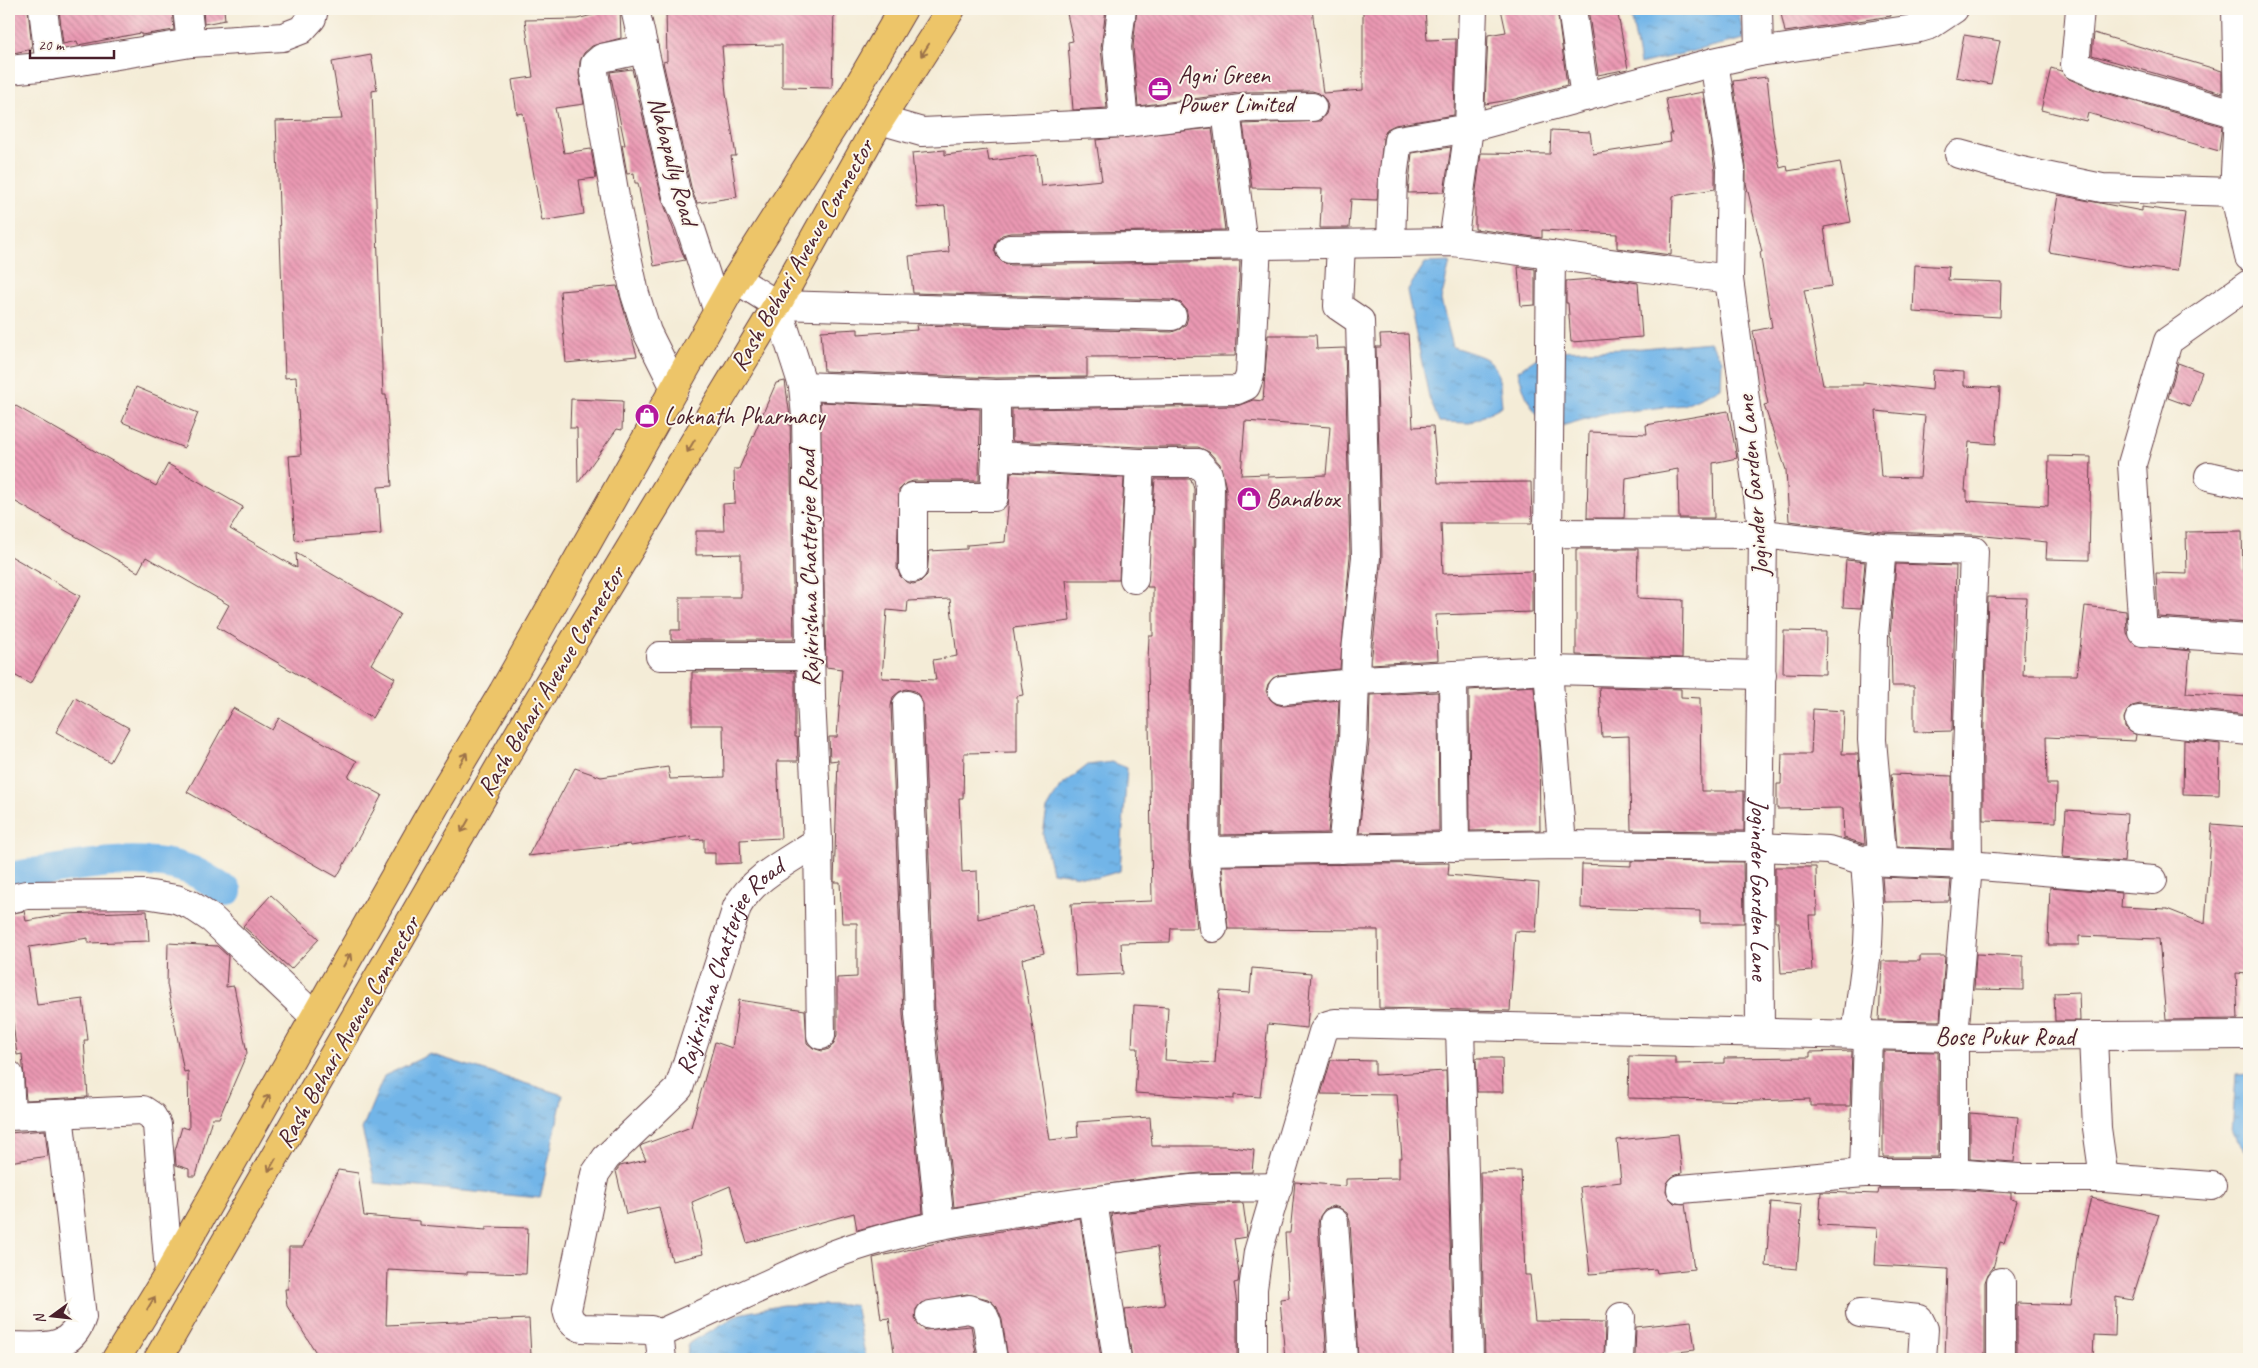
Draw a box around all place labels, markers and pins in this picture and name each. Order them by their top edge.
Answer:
place label: Agni Green Power Limited [1178,59,1298,120]
office icon: Agni Green Power Limited [1147,76,1173,102]
place label: Loknath Pharmacy [664,400,827,432]
shop icon: Loknath Pharmacy [634,403,660,429]
place label: Bandbox [1266,483,1342,515]
shop icon: Bandbox [1236,486,1262,512]

